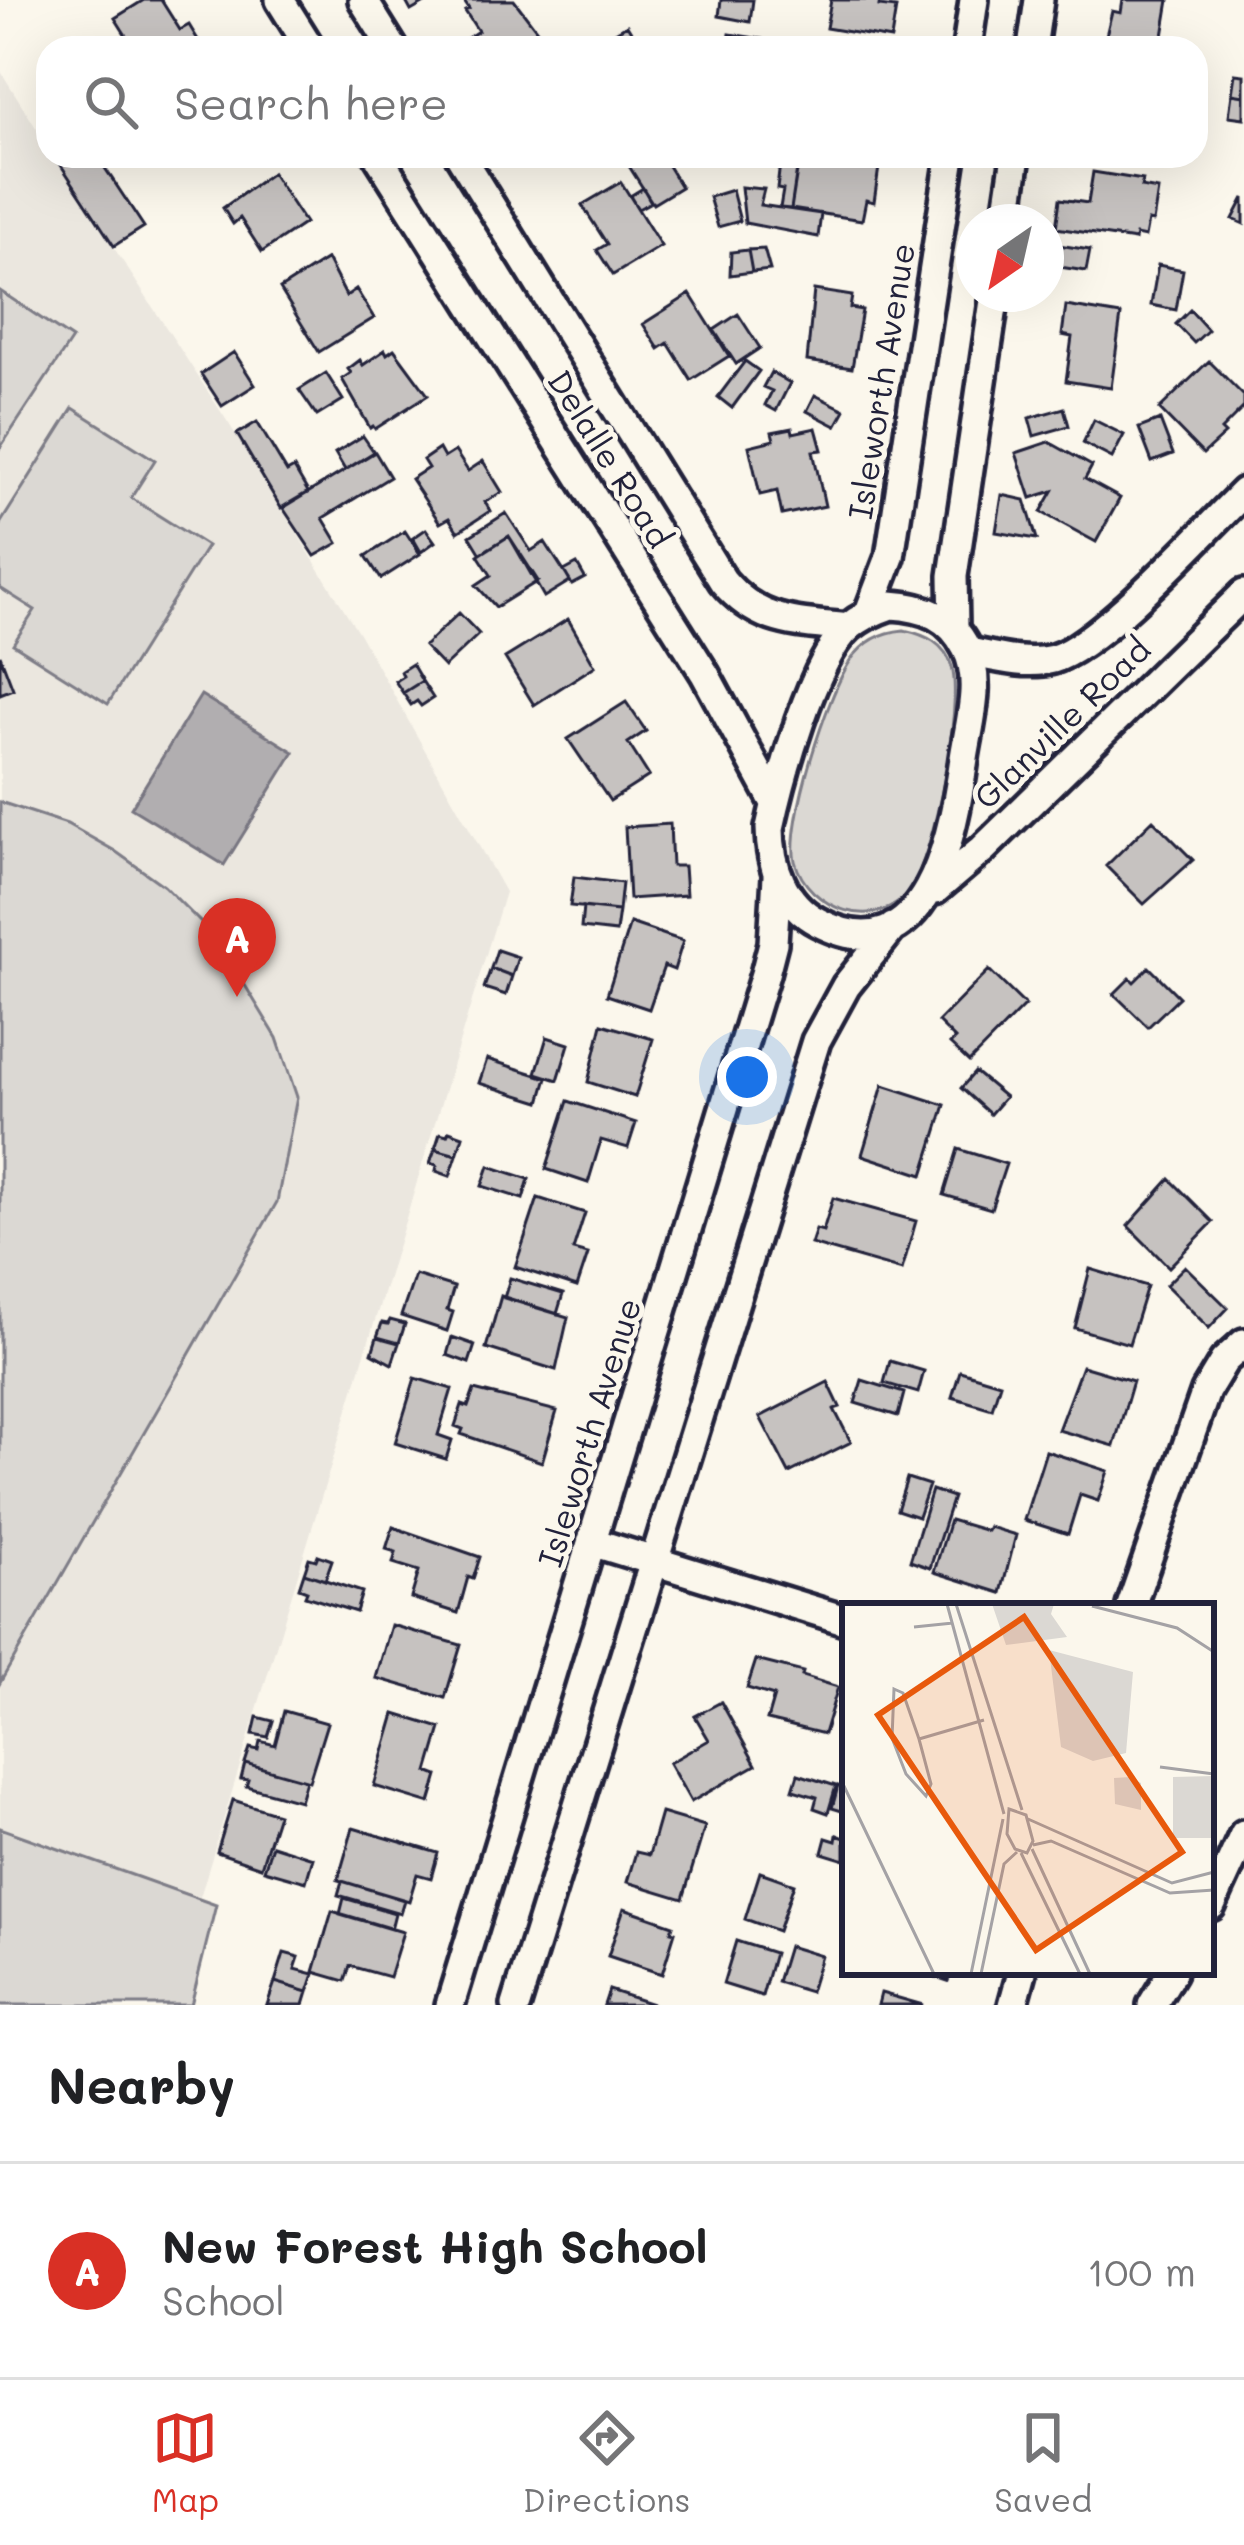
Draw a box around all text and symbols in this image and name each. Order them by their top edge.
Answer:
search box [36,36,1208,168]
icon: search [78,69,144,135]
text: Search here [174,73,448,131]
north arrow [956,204,1064,312]
street label: Isleworth Avenue [837,240,923,522]
street label: Delalle Road [539,361,683,555]
street label: Glanville Road [964,627,1158,817]
pin: A [198,898,276,997]
your location [717,1047,777,1107]
street label: Isleworth Avenue [527,1292,649,1572]
inset map [842,1603,1214,1975]
text: Nearby [48,2050,235,2117]
text: New Forest High School [162,2216,708,2274]
text: A [73,2245,101,2296]
text: 100 m [1087,2245,1196,2296]
text: School [162,2274,285,2325]
tab: Map [152,2405,219,2520]
tab: Directions [523,2405,690,2520]
tab: Saved [994,2405,1092,2520]

